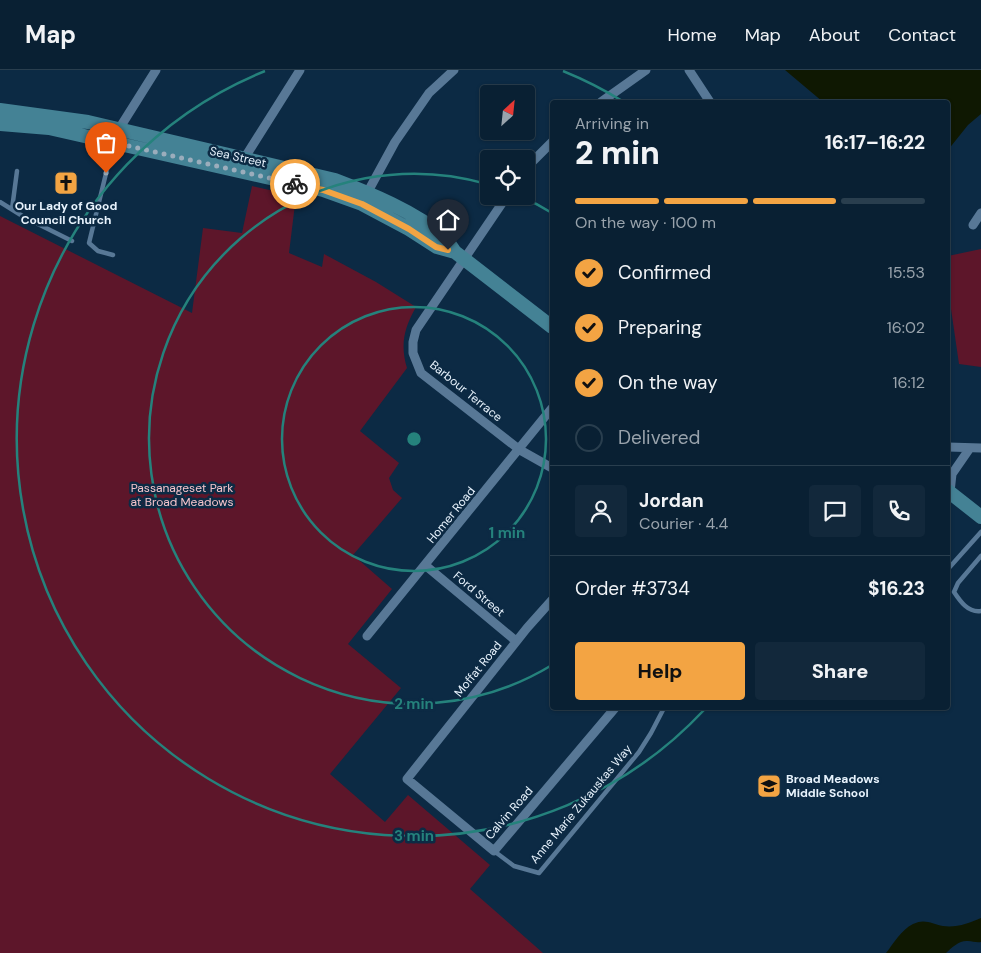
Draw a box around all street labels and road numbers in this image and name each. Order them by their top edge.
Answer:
street label: Sea Street [208,143,268,171]
street label: Barbour Terrace [426,357,506,425]
street label: Homer Road [423,483,479,547]
street label: Ford Street [450,568,508,620]
street label: Moffat Road [451,638,505,700]
street label: Anne Marie Zukauskas Way [527,741,636,867]
street label: Calvin Road [482,783,536,843]

